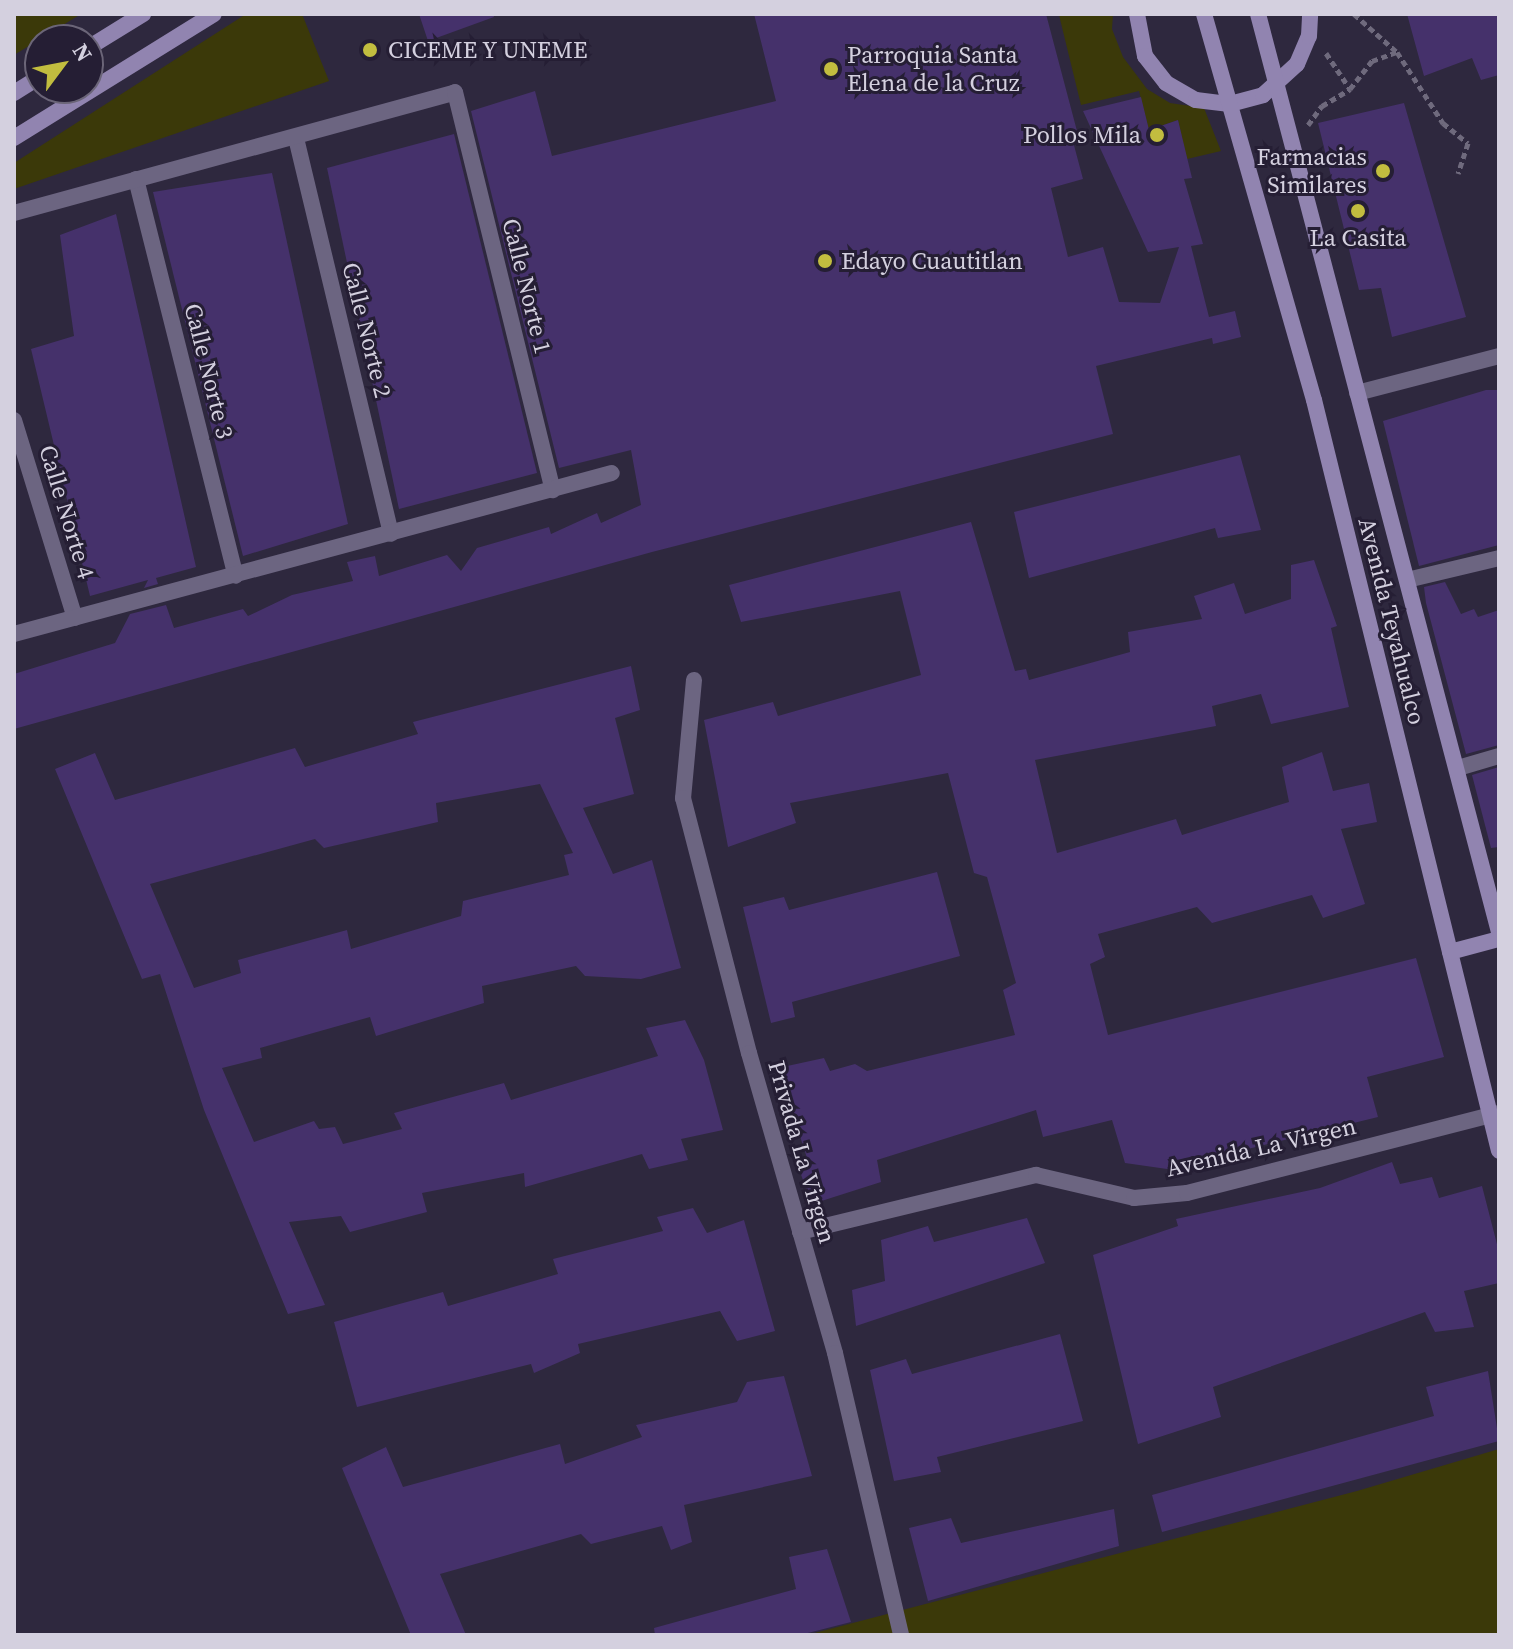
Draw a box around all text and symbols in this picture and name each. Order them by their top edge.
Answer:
north arrow [24,24,104,104]
place label: CICEME Y UNEME [388,36,589,64]
text: N [66,38,100,67]
marker: CICEME Y UNEME [359,39,381,61]
place label: Parroquia Santa Elena de la Cruz [847,41,1020,97]
marker: Parroquia Santa Elena de la Cruz [822,60,840,78]
place label: Pollos Mila [1023,121,1141,149]
marker: Pollos Mila [1148,126,1166,144]
place label: Farmacias Similares [1257,143,1367,199]
marker: Farmacias Similares [1374,162,1392,180]
marker: La Casita [1349,202,1367,220]
street label: Calle Norte 1 [496,215,558,357]
place label: La Casita [1309,224,1407,252]
place label: Edayo Cuautitlan [841,247,1023,275]
marker: Edayo Cuautitlan [816,252,834,270]
street label: Calle Norte 2 [336,259,398,401]
street label: Calle Norte 3 [178,300,240,442]
street label: Calle Norte 4 [33,442,101,582]
street label: Avenida Teyahualco [1352,514,1432,728]
street label: Privada La Virgen [762,1057,842,1247]
street label: Avenida La Virgen [1163,1111,1359,1183]

